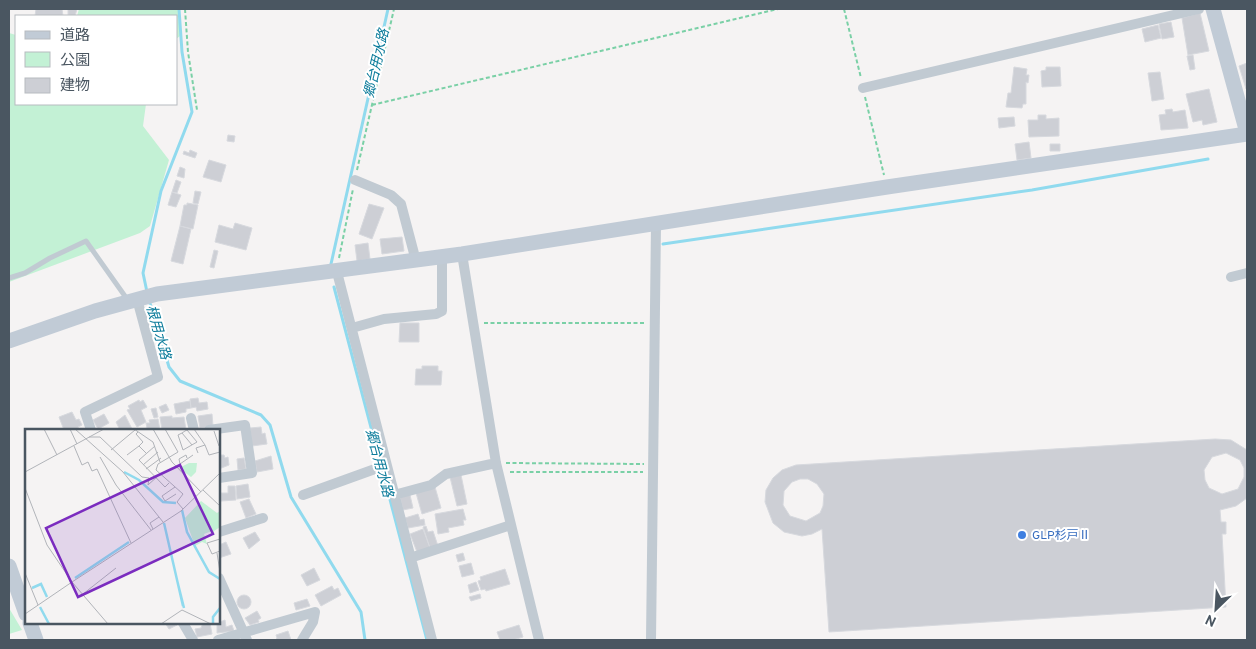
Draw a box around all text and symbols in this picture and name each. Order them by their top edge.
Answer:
legend [15,15,178,105]
water label: 郷台用水路 [361,26,394,99]
text: 道路 [60,27,90,46]
text: 公園 [60,52,90,71]
text: 建物 [60,77,90,96]
water label: 根用水路 [142,303,174,363]
water label: 郷台用水路 [361,427,396,500]
inset map [25,429,220,624]
place label: GLP杉戸Ⅱ [1032,528,1091,544]
marker: GLP杉戸Ⅱ [1016,529,1028,541]
north arrow [1191,584,1241,634]
text: N [1203,610,1219,629]

